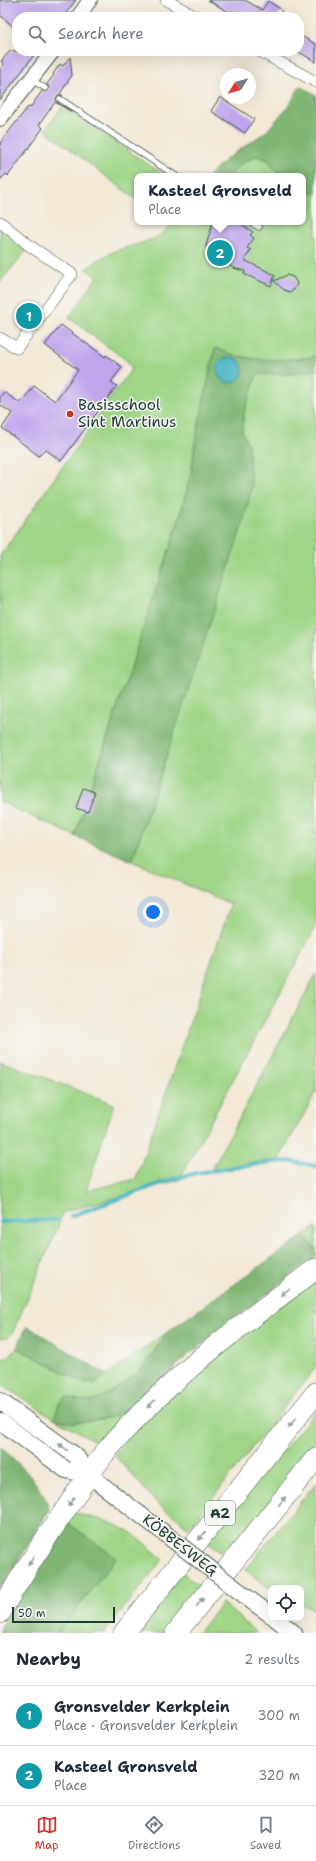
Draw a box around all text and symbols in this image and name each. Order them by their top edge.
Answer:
search box [12,12,304,56]
icon: search [26,23,48,45]
text: Search here [58,24,144,44]
north arrow [220,68,256,104]
popup [134,173,306,225]
text: Kasteel Gronsveld [148,181,292,201]
text: Place [148,201,181,218]
pin: 2 [207,238,233,268]
pin: 1 [16,301,42,331]
place label: Basisschool Sint Martinus [78,395,176,432]
marker: Basisschool Sint Martinus [65,409,75,419]
your location [143,902,163,922]
one-way arrow [279,1288,290,1296]
one-way arrow [146,1399,156,1408]
one-way arrow [287,1418,296,1429]
one-way arrow [58,1443,68,1451]
one-way arrow [277,1496,286,1506]
one-way arrow [67,1497,75,1507]
road number: A2 [205,1501,235,1525]
street label: KÖBBESWEG [138,1509,222,1581]
one-way arrow [197,1530,206,1541]
one-way arrow [27,1555,34,1567]
map controls [268,1585,304,1621]
button: locate [268,1585,304,1621]
one-way arrow [196,1597,205,1608]
scale bar [12,1605,115,1624]
text: 50 m [18,1606,46,1621]
text: Nearby [16,1648,81,1670]
text: 2 results [244,1651,300,1668]
text: Gronsvelder Kerkplein [54,1697,230,1717]
text: 1 [26,1707,32,1724]
text: 300 m [257,1707,300,1724]
text: Place · Gronsvelder Kerkplein [54,1717,238,1734]
text: Kasteel Gronsveld [54,1757,198,1777]
text: 2 [24,1767,34,1784]
text: 320 m [258,1767,300,1784]
text: Place [54,1777,87,1794]
tab: Map [35,1814,58,1853]
tab: Directions [128,1814,180,1853]
tab: Saved [250,1814,281,1853]

